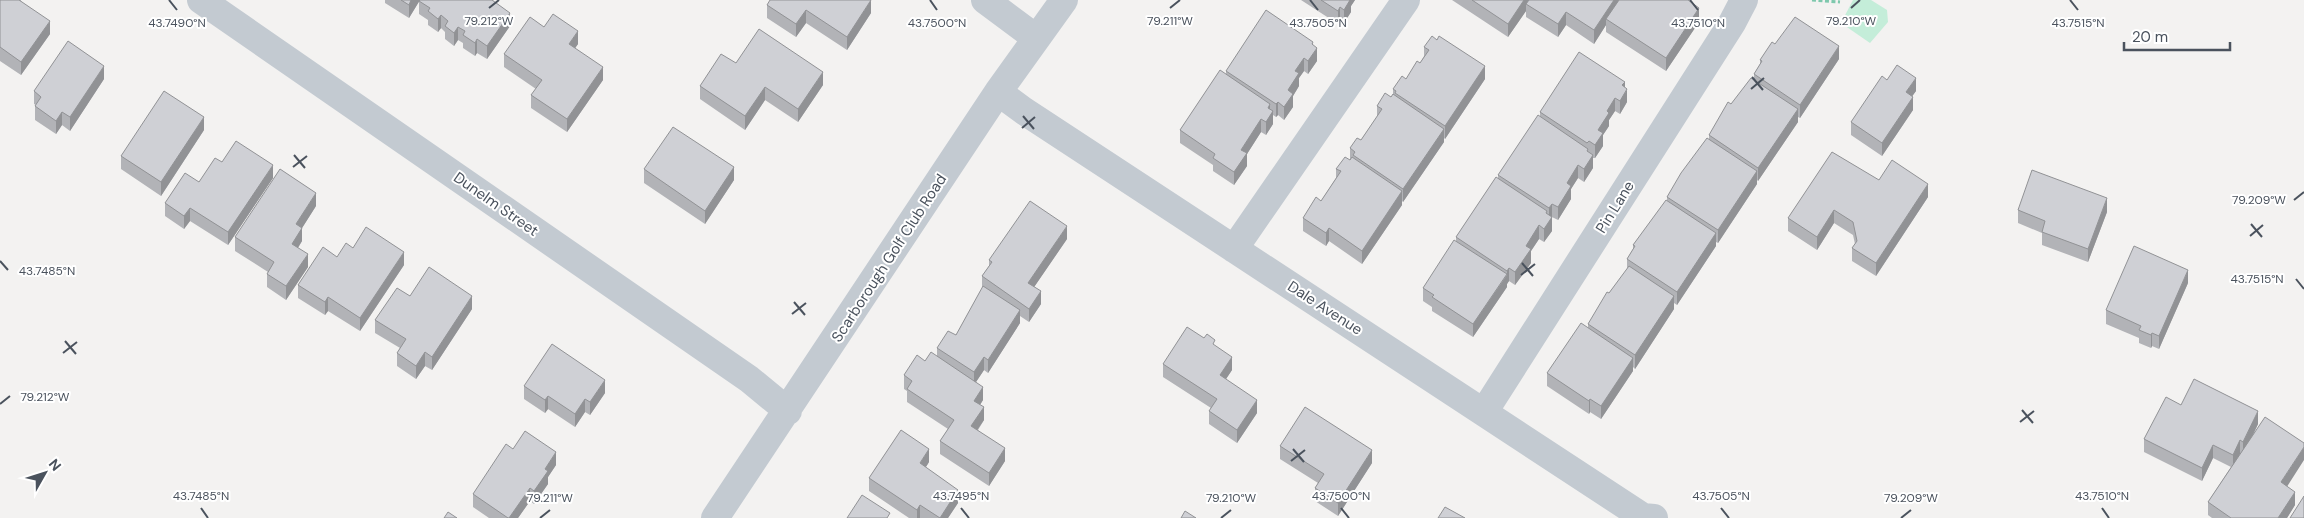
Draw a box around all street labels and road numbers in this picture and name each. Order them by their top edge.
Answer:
street label: Dunelm Street [450,167,542,241]
street label: Scarborough Golf Club Road [827,170,951,346]
street label: Pin Lane [1591,177,1639,237]
street label: Dale Avenue [1284,276,1366,340]

